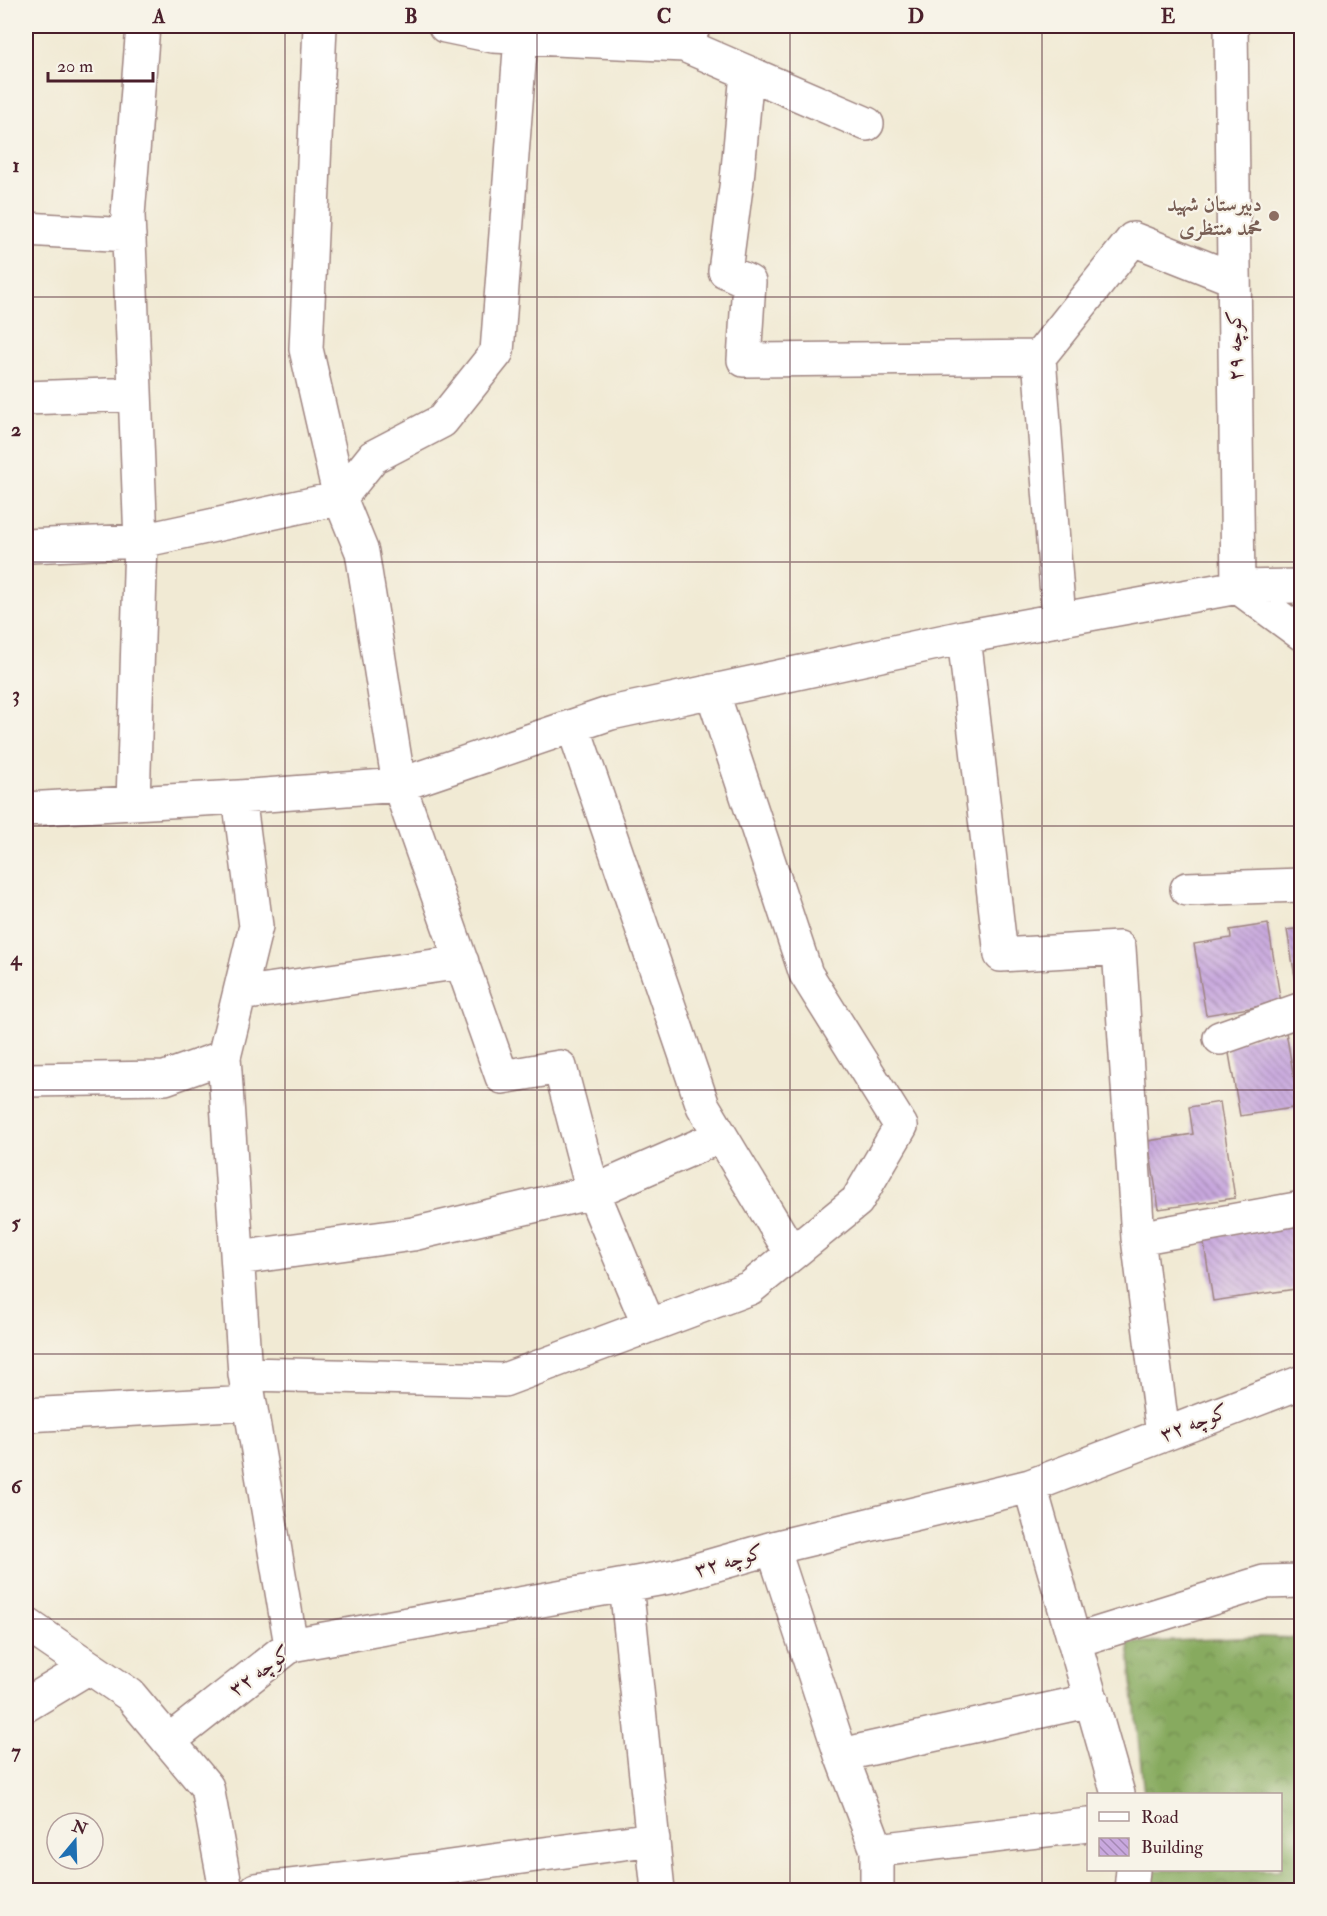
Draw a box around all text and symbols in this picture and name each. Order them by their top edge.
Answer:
text: A [152,4,166,29]
text: B [404,4,418,29]
text: C [657,4,671,29]
text: D [908,4,924,29]
text: E [1161,4,1176,29]
scale bar [48,45,153,83]
text: 20 m [57,55,93,78]
text: 1 [12,153,20,178]
place label: دبیرستان شهید محمد منتظری [1167,191,1262,242]
marker: دبیرستان شهید محمد منتظری [1267,209,1281,223]
street label: کوچه ۲۹ [1221,310,1249,382]
text: 2 [11,417,21,442]
text: 3 [12,682,20,707]
text: 4 [10,946,23,971]
text: 5 [12,1210,22,1235]
street label: کوچه ۳۲ [1156,1398,1232,1448]
text: 6 [11,1474,23,1499]
street label: کوچه ۳۲ [691,1538,767,1584]
street label: کوچه ۳۲ [223,1639,297,1703]
text: 7 [11,1739,21,1764]
legend [1087,1793,1282,1871]
text: Road [1141,1806,1179,1829]
north arrow [45,1811,105,1871]
text: N [69,1816,90,1840]
text: Building [1141,1836,1204,1859]

